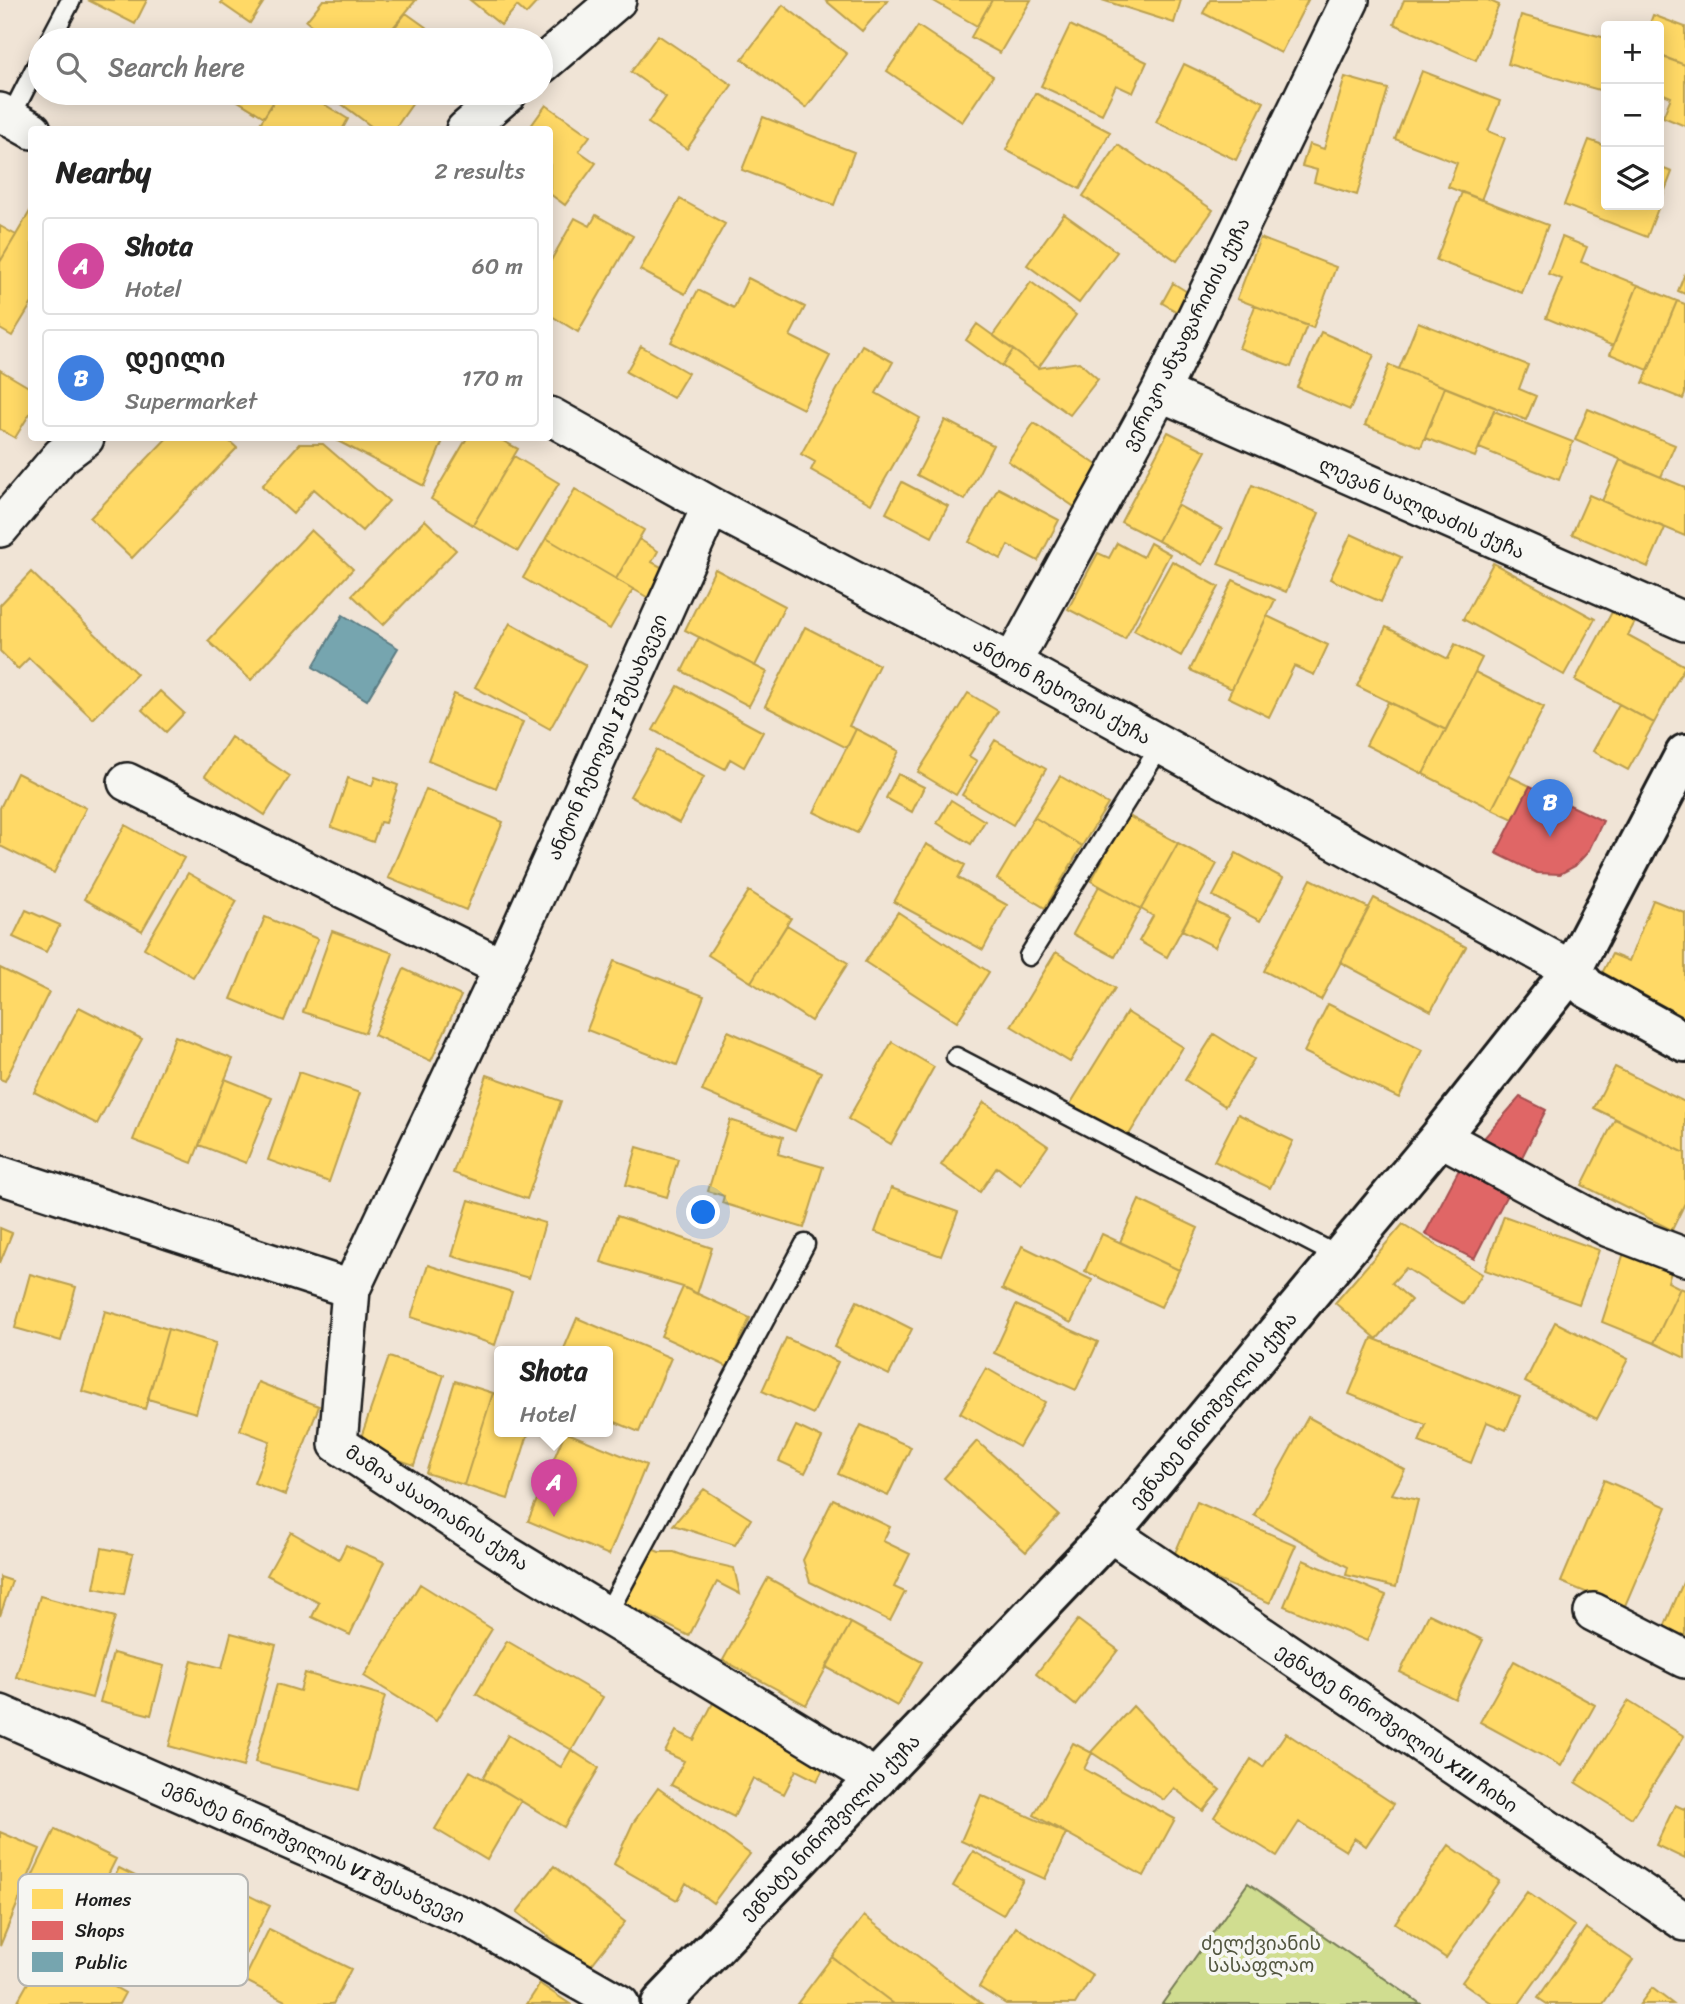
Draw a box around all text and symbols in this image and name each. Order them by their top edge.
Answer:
map controls [1601,21,1664,210]
button: + [1601,21,1664,84]
search box [28,28,553,105]
text: Search here [108,44,245,90]
icon: search [52,48,90,86]
button: − [1601,84,1664,147]
text: Nearby [56,145,151,199]
button: layers [1601,147,1664,210]
text: 2 results [434,151,525,192]
street label: ვერიკო ანჯაფარიძის ქუჩა [1113,212,1259,456]
text: Shota [125,223,193,269]
text: A [73,246,89,287]
text: 60 m [472,246,523,287]
text: Hotel [125,269,181,310]
text: დეილი [125,335,226,381]
text: B [74,358,88,399]
text: 170 m [462,358,523,399]
text: Supermarket [125,381,257,422]
street label: ლევან სალდაძის ქუჩა [1314,448,1530,568]
street label: ანტონ ჩეხოვის I შესახვევი [538,608,676,866]
street label: ანტონ ჩეხოვის ქუჩა [967,628,1157,754]
pin: B [1527,779,1573,837]
your location [686,1195,720,1229]
street label: ეგნატე ნინოშვილის ქუჩა [1120,1304,1306,1516]
popup [494,1346,613,1437]
text: Shota [520,1348,587,1394]
text: Hotel [520,1394,576,1435]
street label: მამია ასათიანის ქუჩა [339,1436,535,1580]
pin: A [531,1459,577,1517]
street label: ეგნატე ნინოშვილის XIII ჩიხი [1269,1634,1525,1822]
street label: ეგნატე ნინოშვილის ქუჩა [732,1726,928,1928]
street label: ეგნატე ნინოშვილის VI შესახვევი [158,1769,470,1933]
legend [18,1874,248,1986]
text: Homes [75,1883,131,1916]
text: Shops [75,1914,125,1947]
park label: ძელქვიანის სასაფლაო [1201,1927,1321,1982]
text: Public [75,1946,128,1979]

